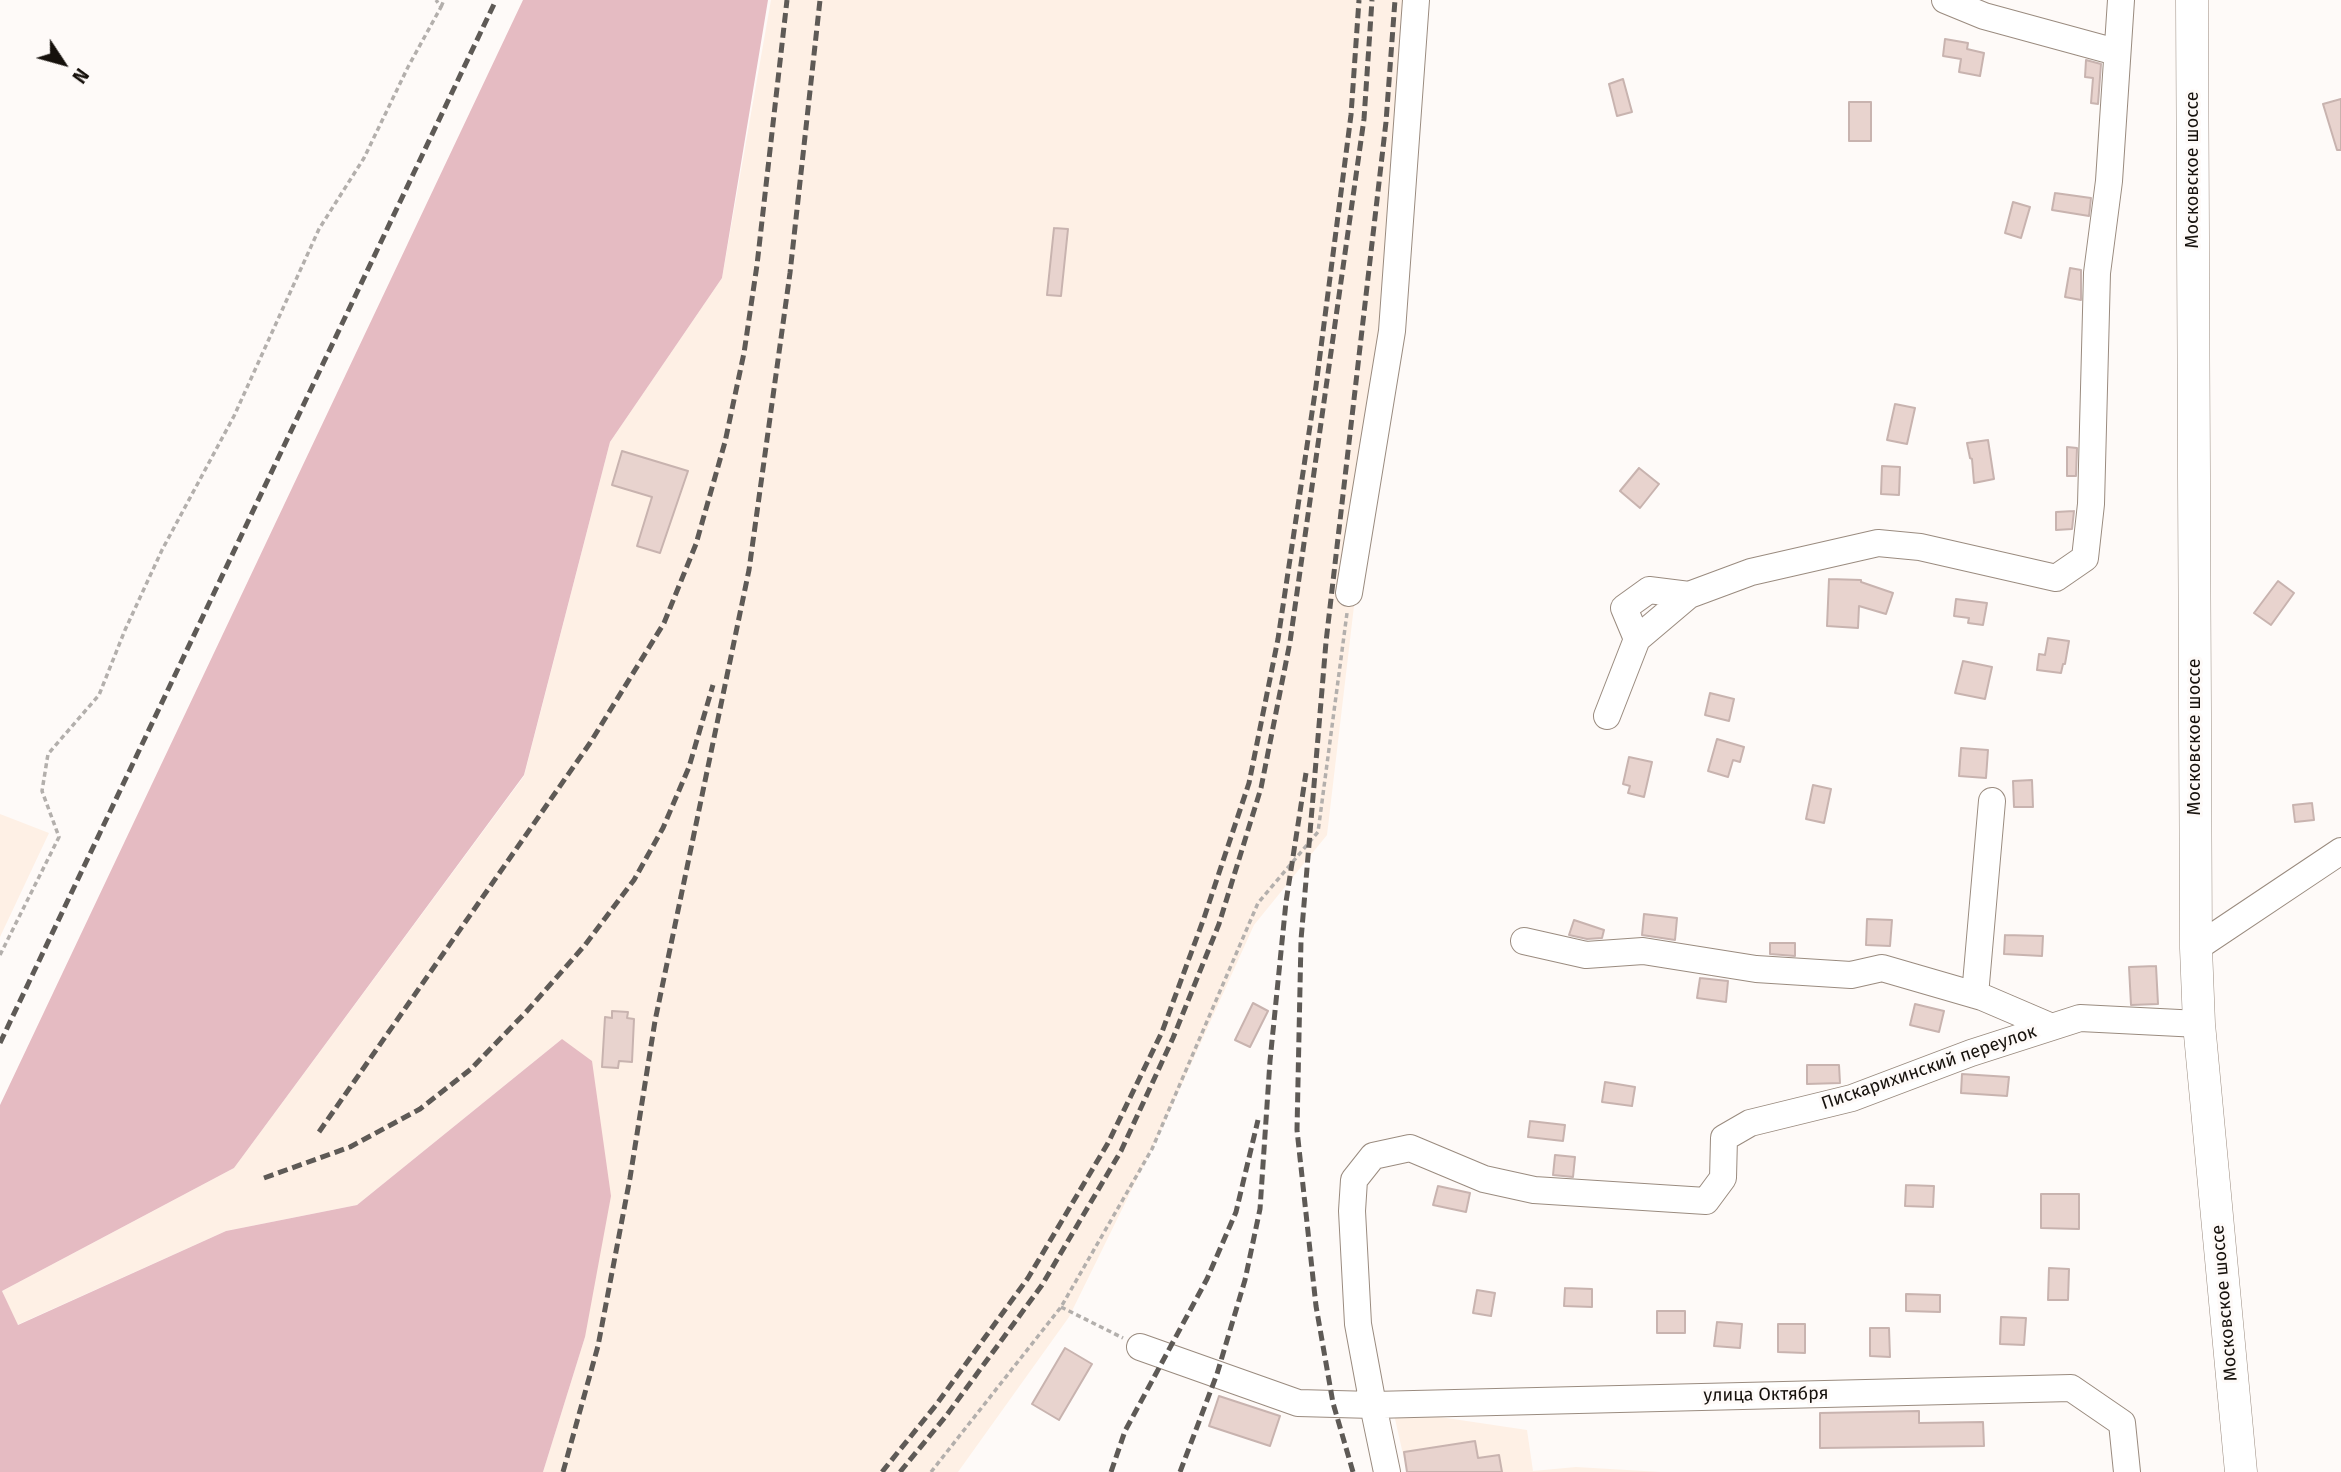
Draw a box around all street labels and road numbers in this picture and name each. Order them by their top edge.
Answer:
street label: Московское шоссе [2182,92,2204,248]
street label: Московское шоссе [2184,659,2206,815]
street label: Пискарихинский переулок [1819,1021,2039,1115]
street label: Московское шоссе [2207,1224,2243,1382]
street label: улица Октября [1703,1383,1829,1407]

